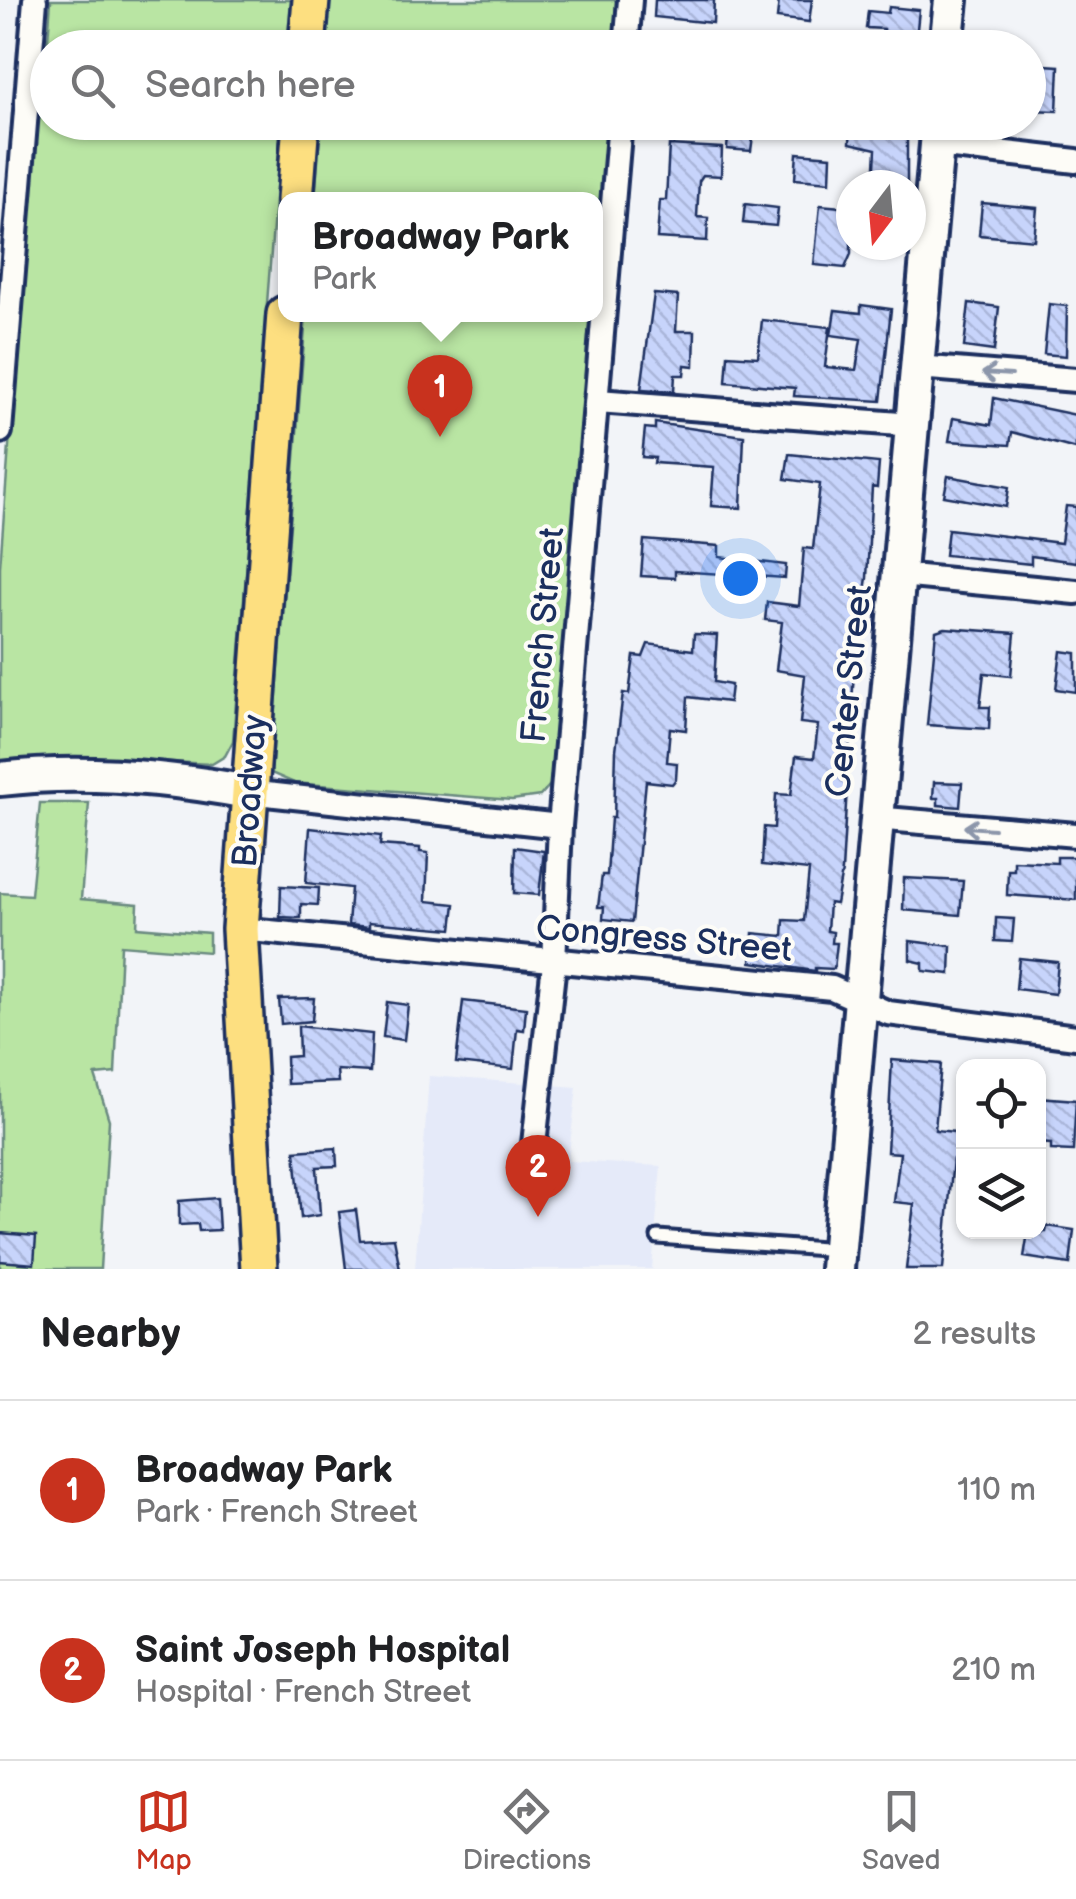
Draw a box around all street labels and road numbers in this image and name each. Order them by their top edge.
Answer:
street label: French Street [513,525,574,745]
street label: Center Street [817,583,882,799]
street label: Broadway [224,713,277,869]
street label: Congress Street [534,907,794,972]

